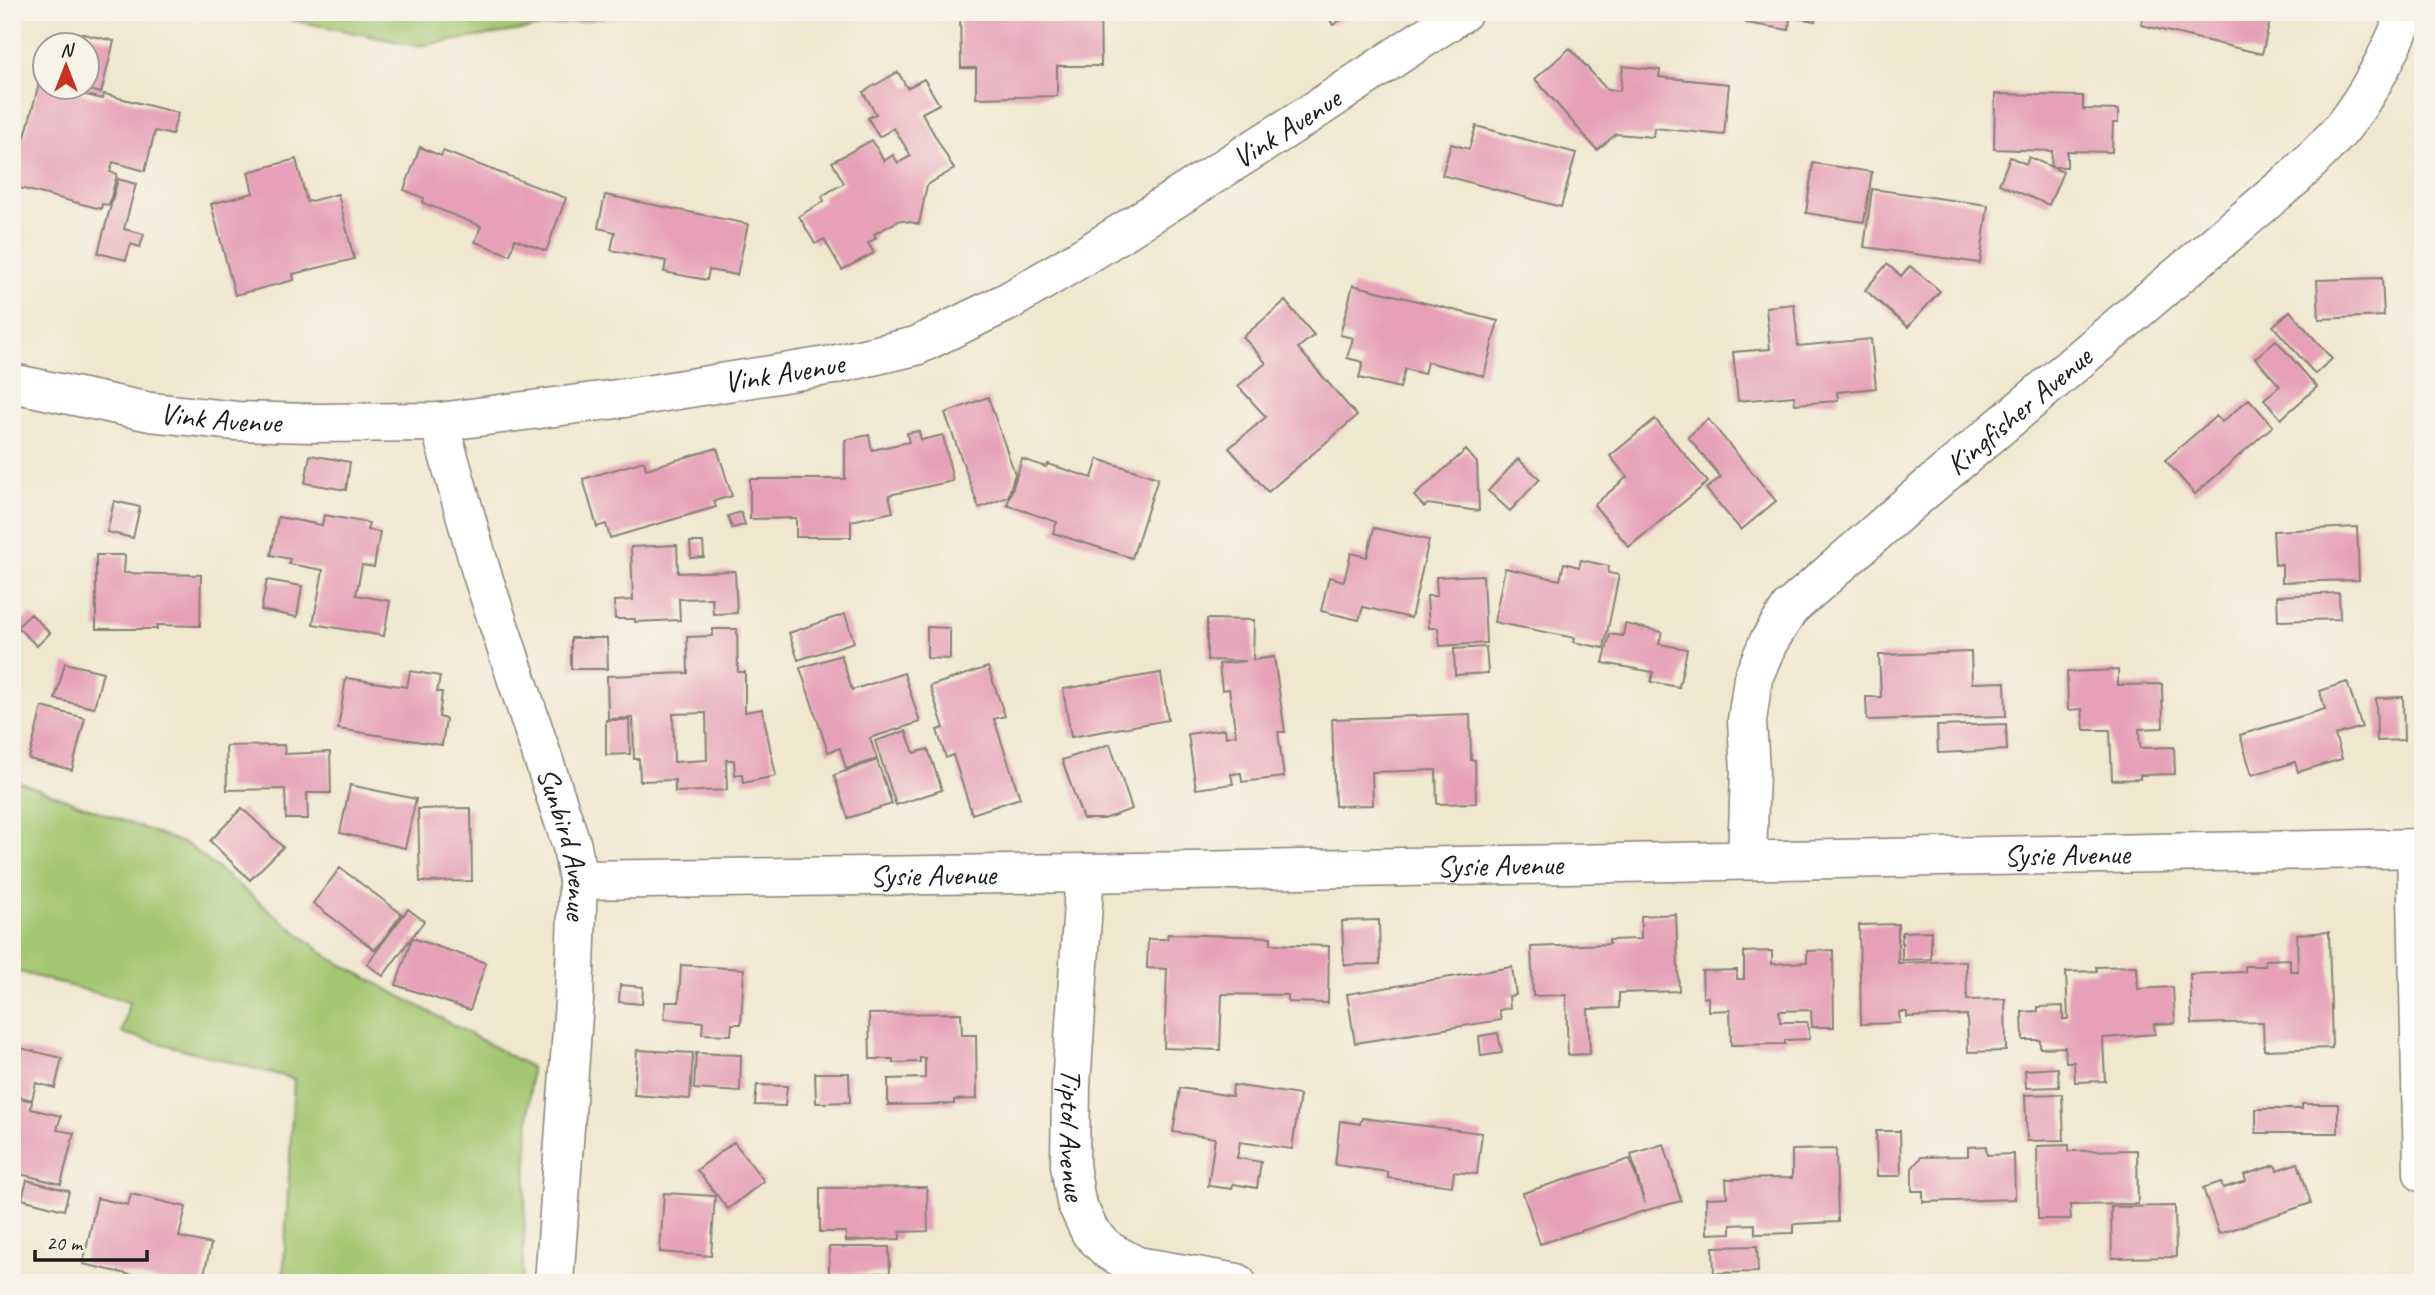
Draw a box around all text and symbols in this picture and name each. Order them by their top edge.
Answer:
north arrow [32,32,102,102]
text: N [60,38,75,62]
street label: Vink Avenue [1225,78,1350,177]
street label: Kingfisher Avenue [1938,337,2101,483]
street label: Vink Avenue [721,344,850,401]
street label: Vink Avenue [158,394,284,441]
street label: Sunbird Avenue [528,763,597,923]
street label: Sysie Avenue [2003,834,2132,875]
street label: Sysie Avenue [1437,845,1566,885]
street label: Sysie Avenue [870,855,999,895]
street label: Tiptol Avenue [1051,1067,1095,1206]
scale bar [35,1218,147,1262]
text: 20 m [46,1230,84,1256]

